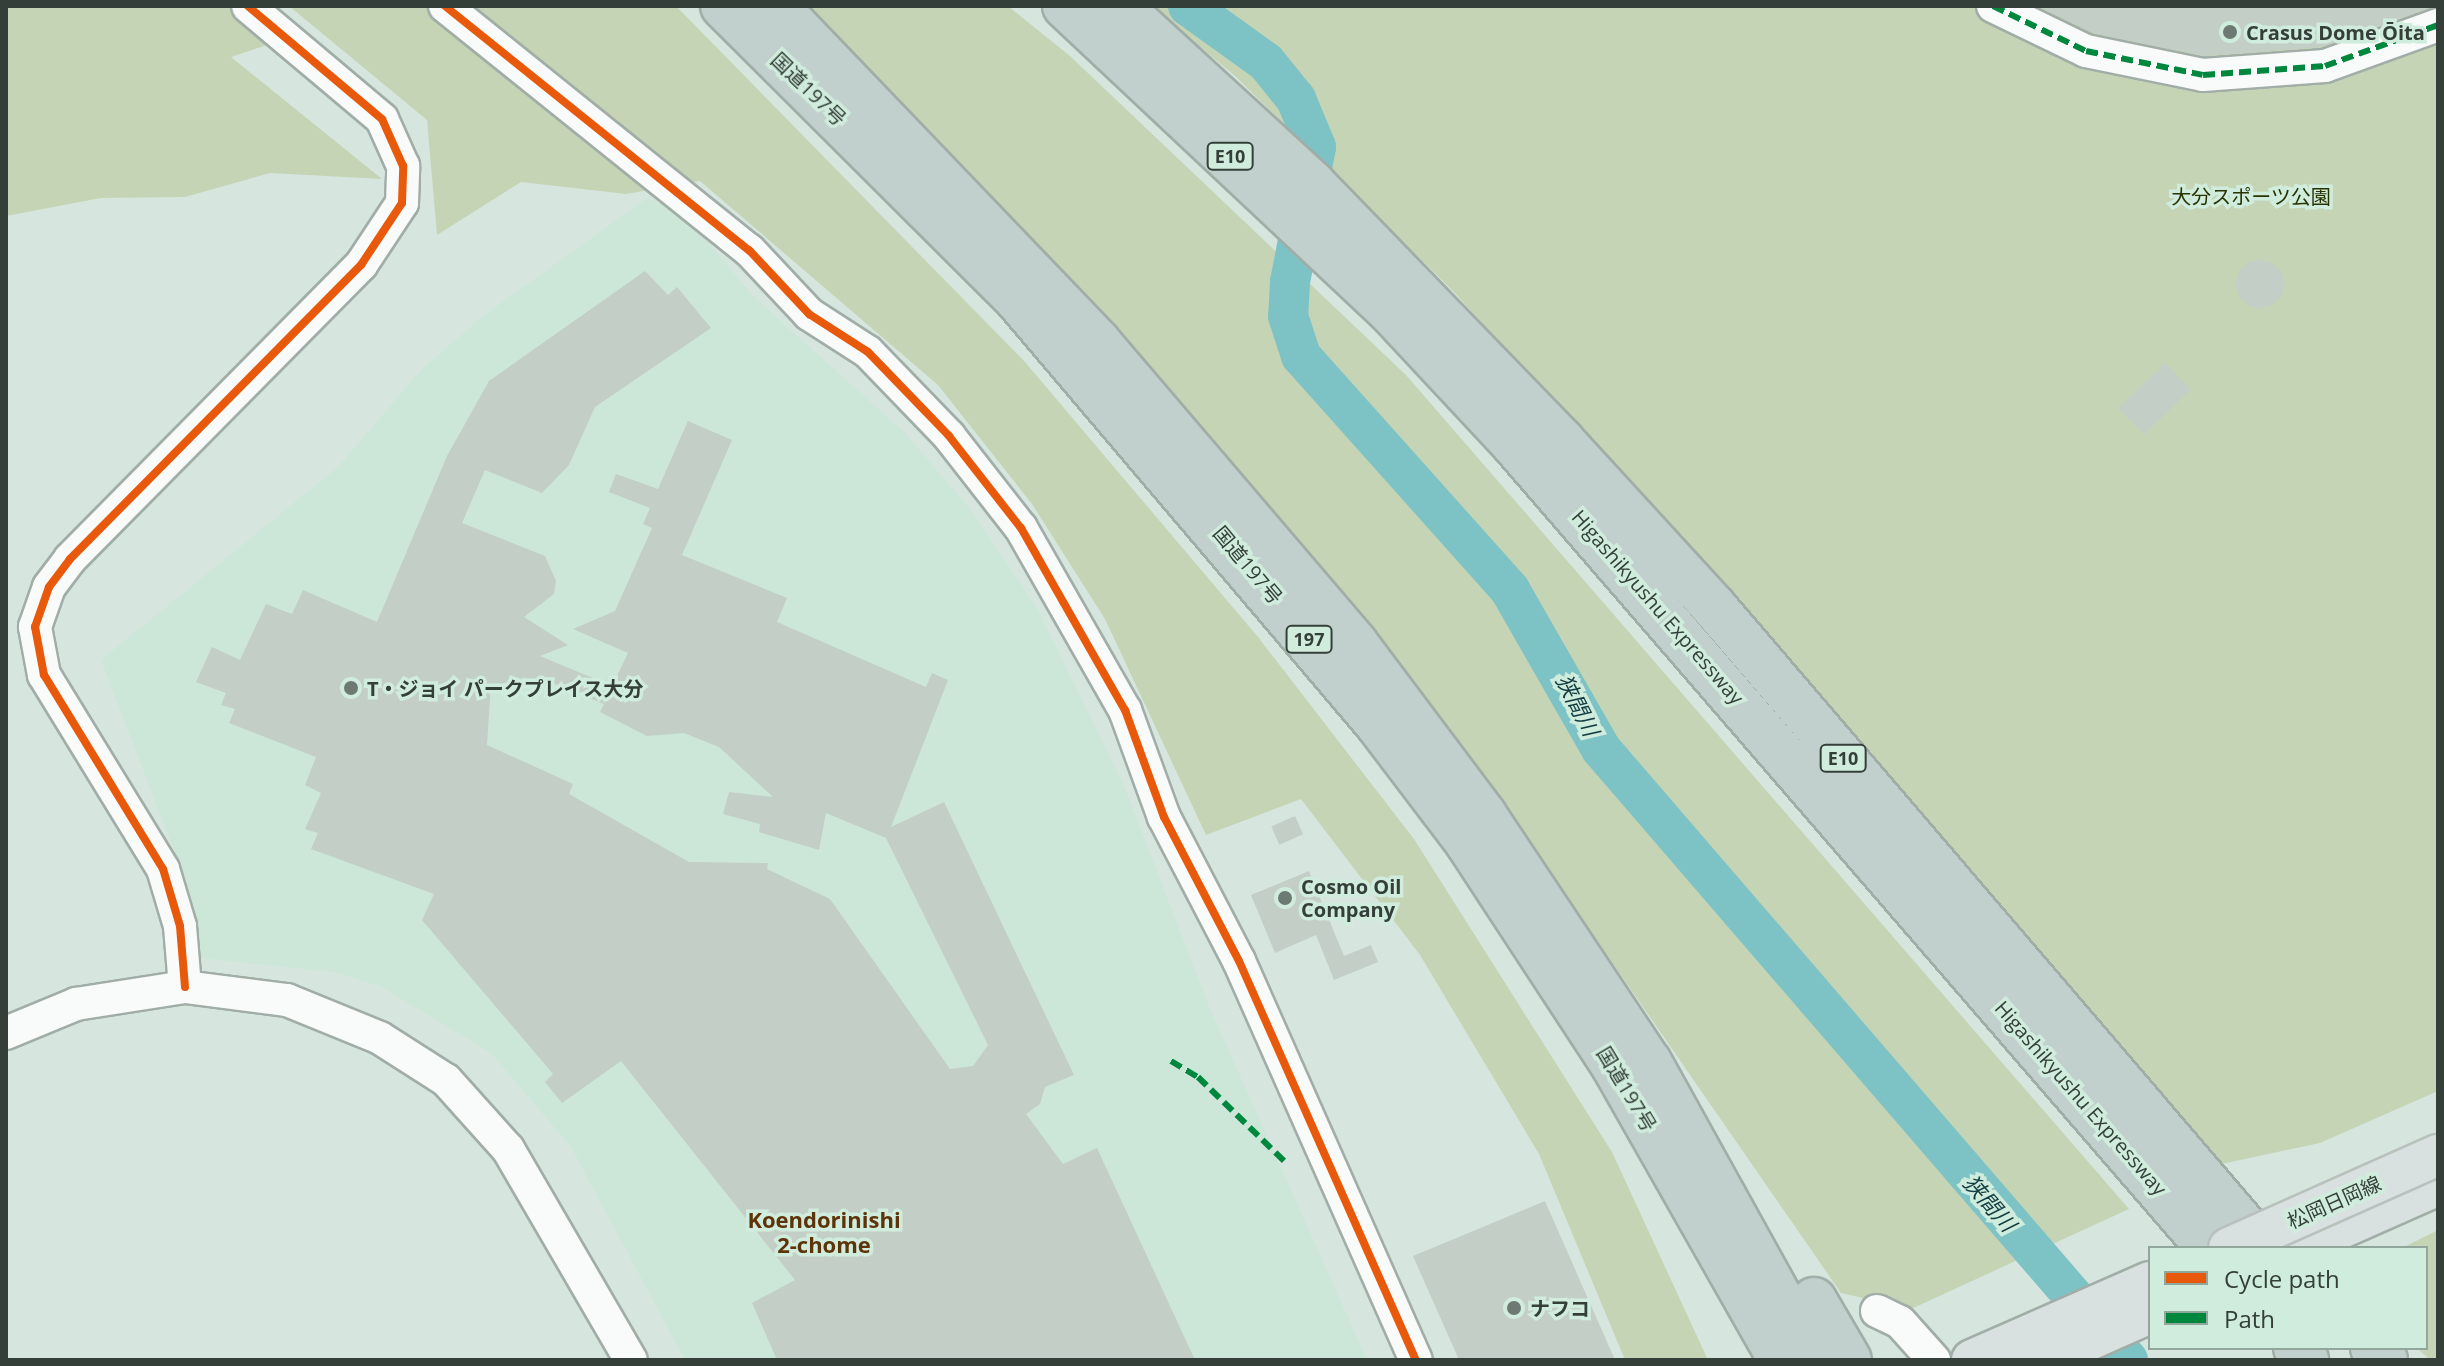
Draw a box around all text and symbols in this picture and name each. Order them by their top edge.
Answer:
place label: Crasus Dome Ōita [2246,20,2425,44]
marker: Crasus Dome Ōita [2221,23,2239,41]
street label: 国道197号 [767,48,851,130]
road number: E10 [1206,142,1254,170]
park label: 大分スポーツ公園 [2171,184,2331,208]
street label: Higashikyushu Expressway [1567,505,1749,709]
street label: 国道197号 [1208,521,1288,609]
road number: 197 [1285,625,1333,653]
water label: 狭間川 [1551,670,1605,740]
place label: T・ジョイ パークプレイス大分 [367,676,644,700]
marker: T・ジョイ パークプレイス大分 [342,679,360,697]
road number: E10 [1819,744,1867,772]
place label: Cosmo Oil Company [1301,874,1401,921]
marker: Cosmo Oil Company [1276,889,1294,907]
street label: Higashikyushu Expressway [1990,996,2172,1200]
street label: 国道197号 [1592,1042,1662,1136]
water label: 狭間川 [1958,1169,2022,1237]
street label: 松岡日岡線 [2283,1171,2385,1233]
district label: Koendorinishi 2-chome [747,1206,901,1258]
legend [2148,1246,2428,1350]
text: Cycle path [2224,1262,2340,1295]
place label: ナフコ [1530,1296,1590,1320]
marker: ナフコ [1505,1299,1523,1317]
text: Path [2224,1302,2275,1335]

